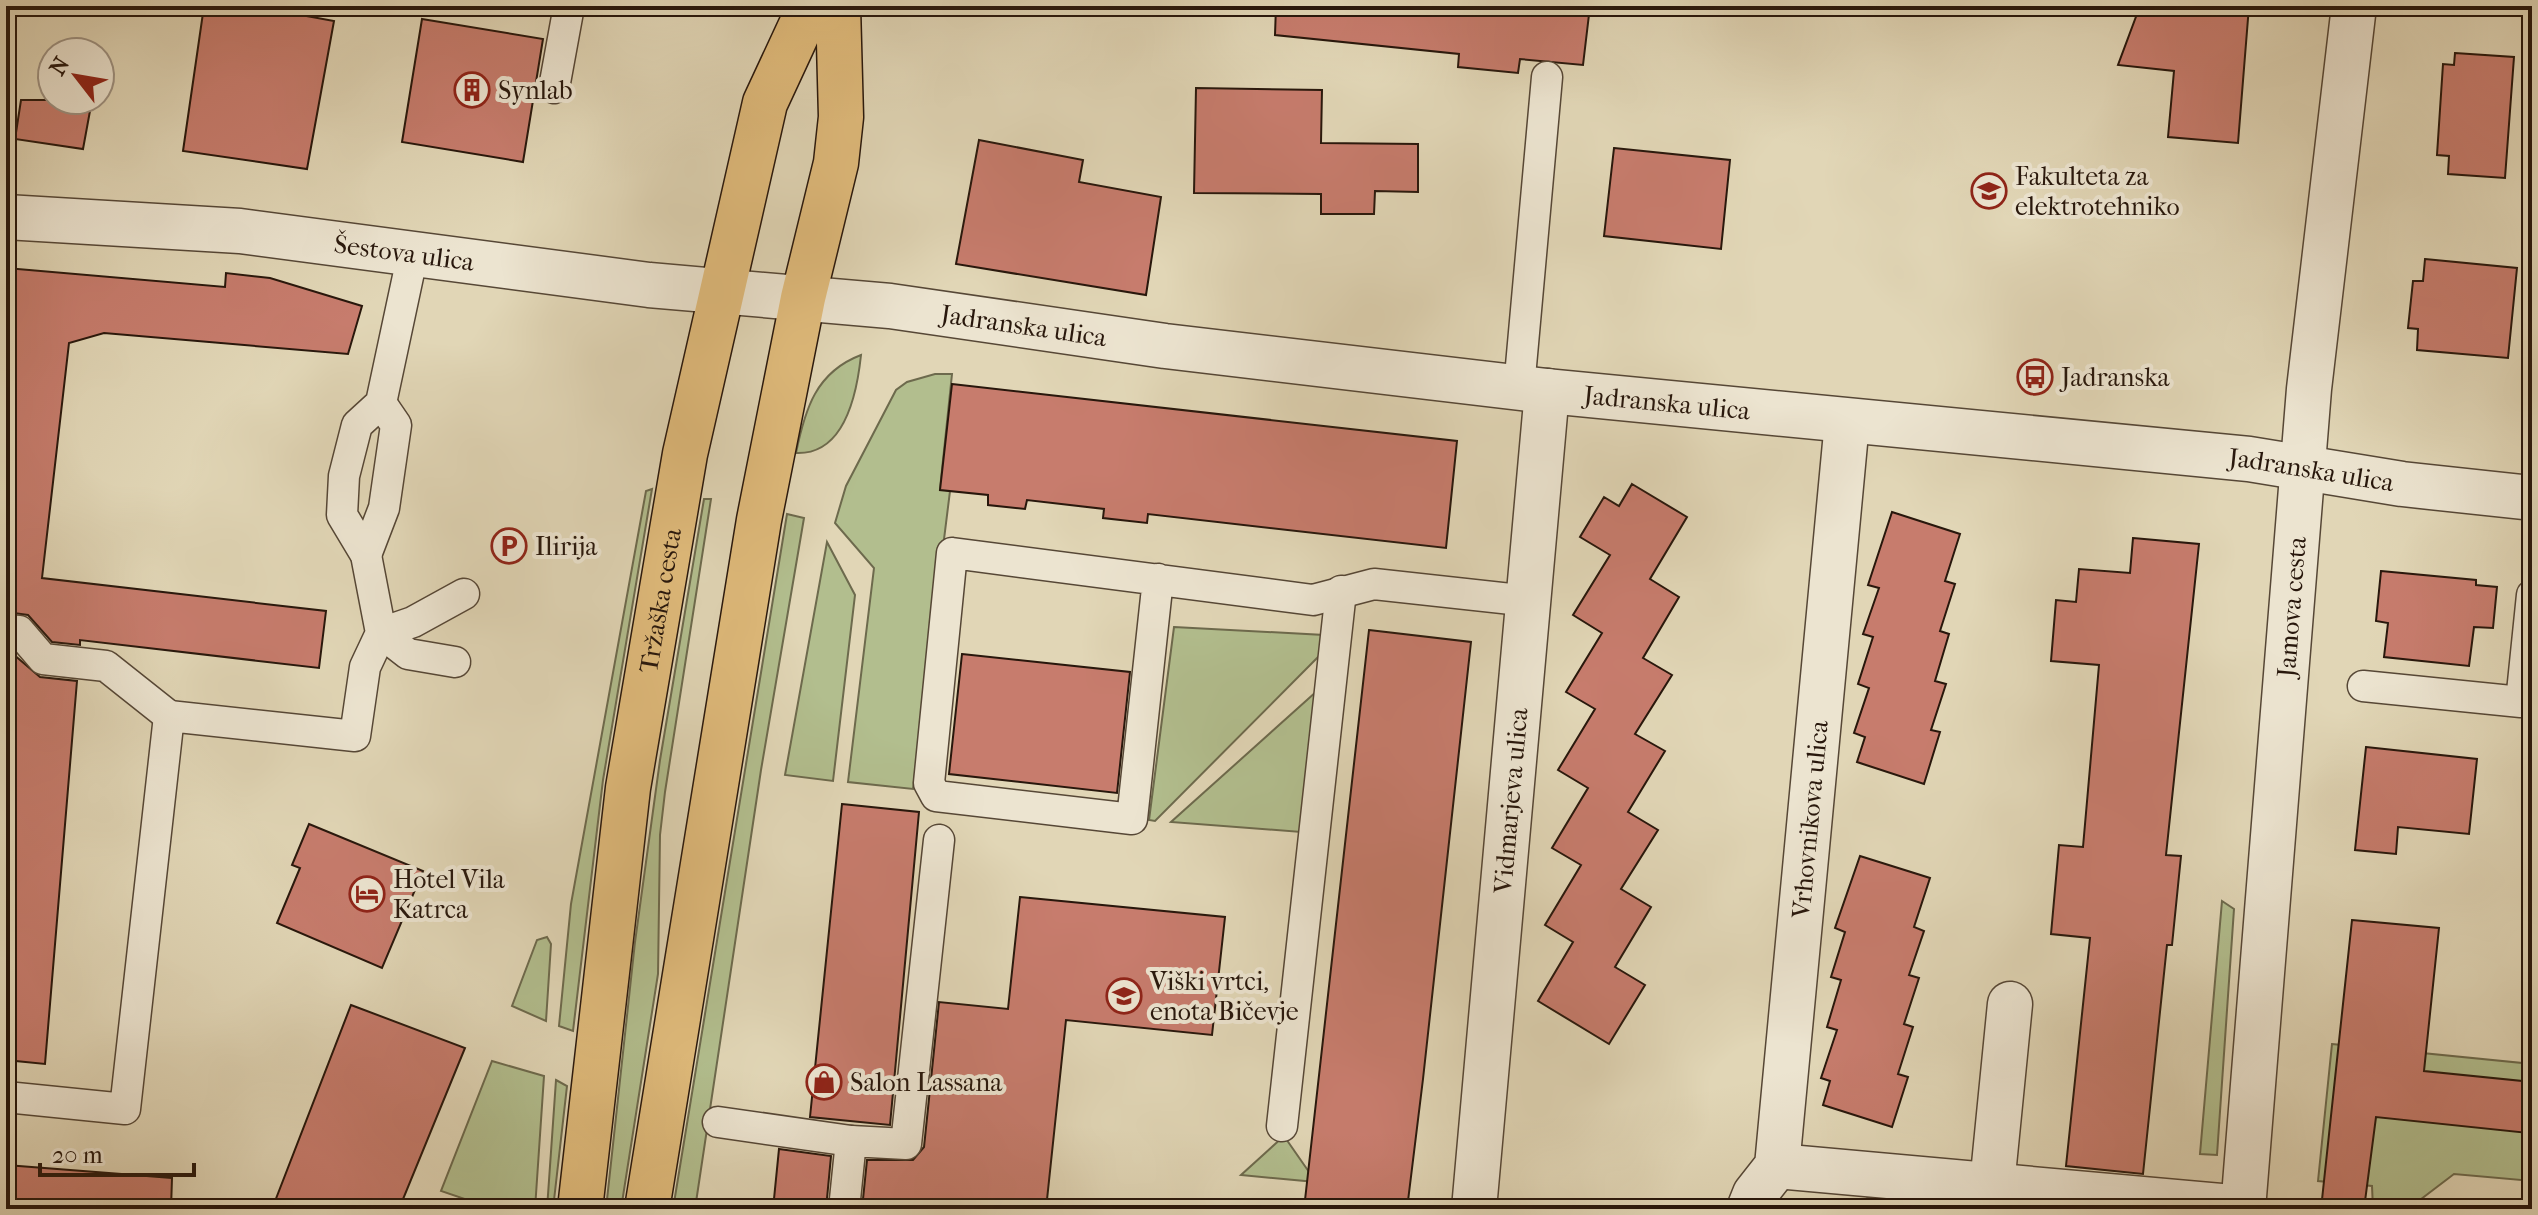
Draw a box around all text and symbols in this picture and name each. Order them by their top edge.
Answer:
north arrow [36,36,116,116]
text: N [44,52,75,80]
building icon: Synlab [453,71,491,109]
place label: Synlab [498,75,573,106]
place label: Fakulteta za elektrotehniko [2015,161,2180,222]
school or university icon: Fakulteta za elektrotehniko [1970,172,2008,210]
street label: Šestova ulica [332,227,477,277]
street label: Jadranska ulica [937,298,1110,353]
bus stop icon: Jadranska [2016,358,2054,396]
place label: Jadranska [2059,362,2170,393]
street label: Jadranska ulica [1580,379,1753,426]
street label: Jadranska ulica [2225,441,2397,498]
street label: Tržaška cesta [632,525,688,675]
parking icon: Ilirija [490,527,528,565]
place label: Ilirija [535,531,598,562]
street label: Jamova cesta [2270,534,2313,681]
street label: Vidmarjeva ulica [1487,706,1534,896]
street label: Vrhovnikova ulica [1785,718,1834,921]
place label: Hotel Vila Katrca [393,864,506,925]
hotel icon: Hotel Vila Katrca [348,875,386,913]
place label: Viški vrtci, enota Bičevje [1149,966,1299,1027]
school or university icon: Viški vrtci, enota Bičevje [1105,977,1143,1015]
shop icon: Salon Lassana [805,1063,843,1101]
place label: Salon Lassana [850,1067,1003,1098]
scale bar [40,1127,194,1177]
text: 20 m [52,1141,103,1169]

